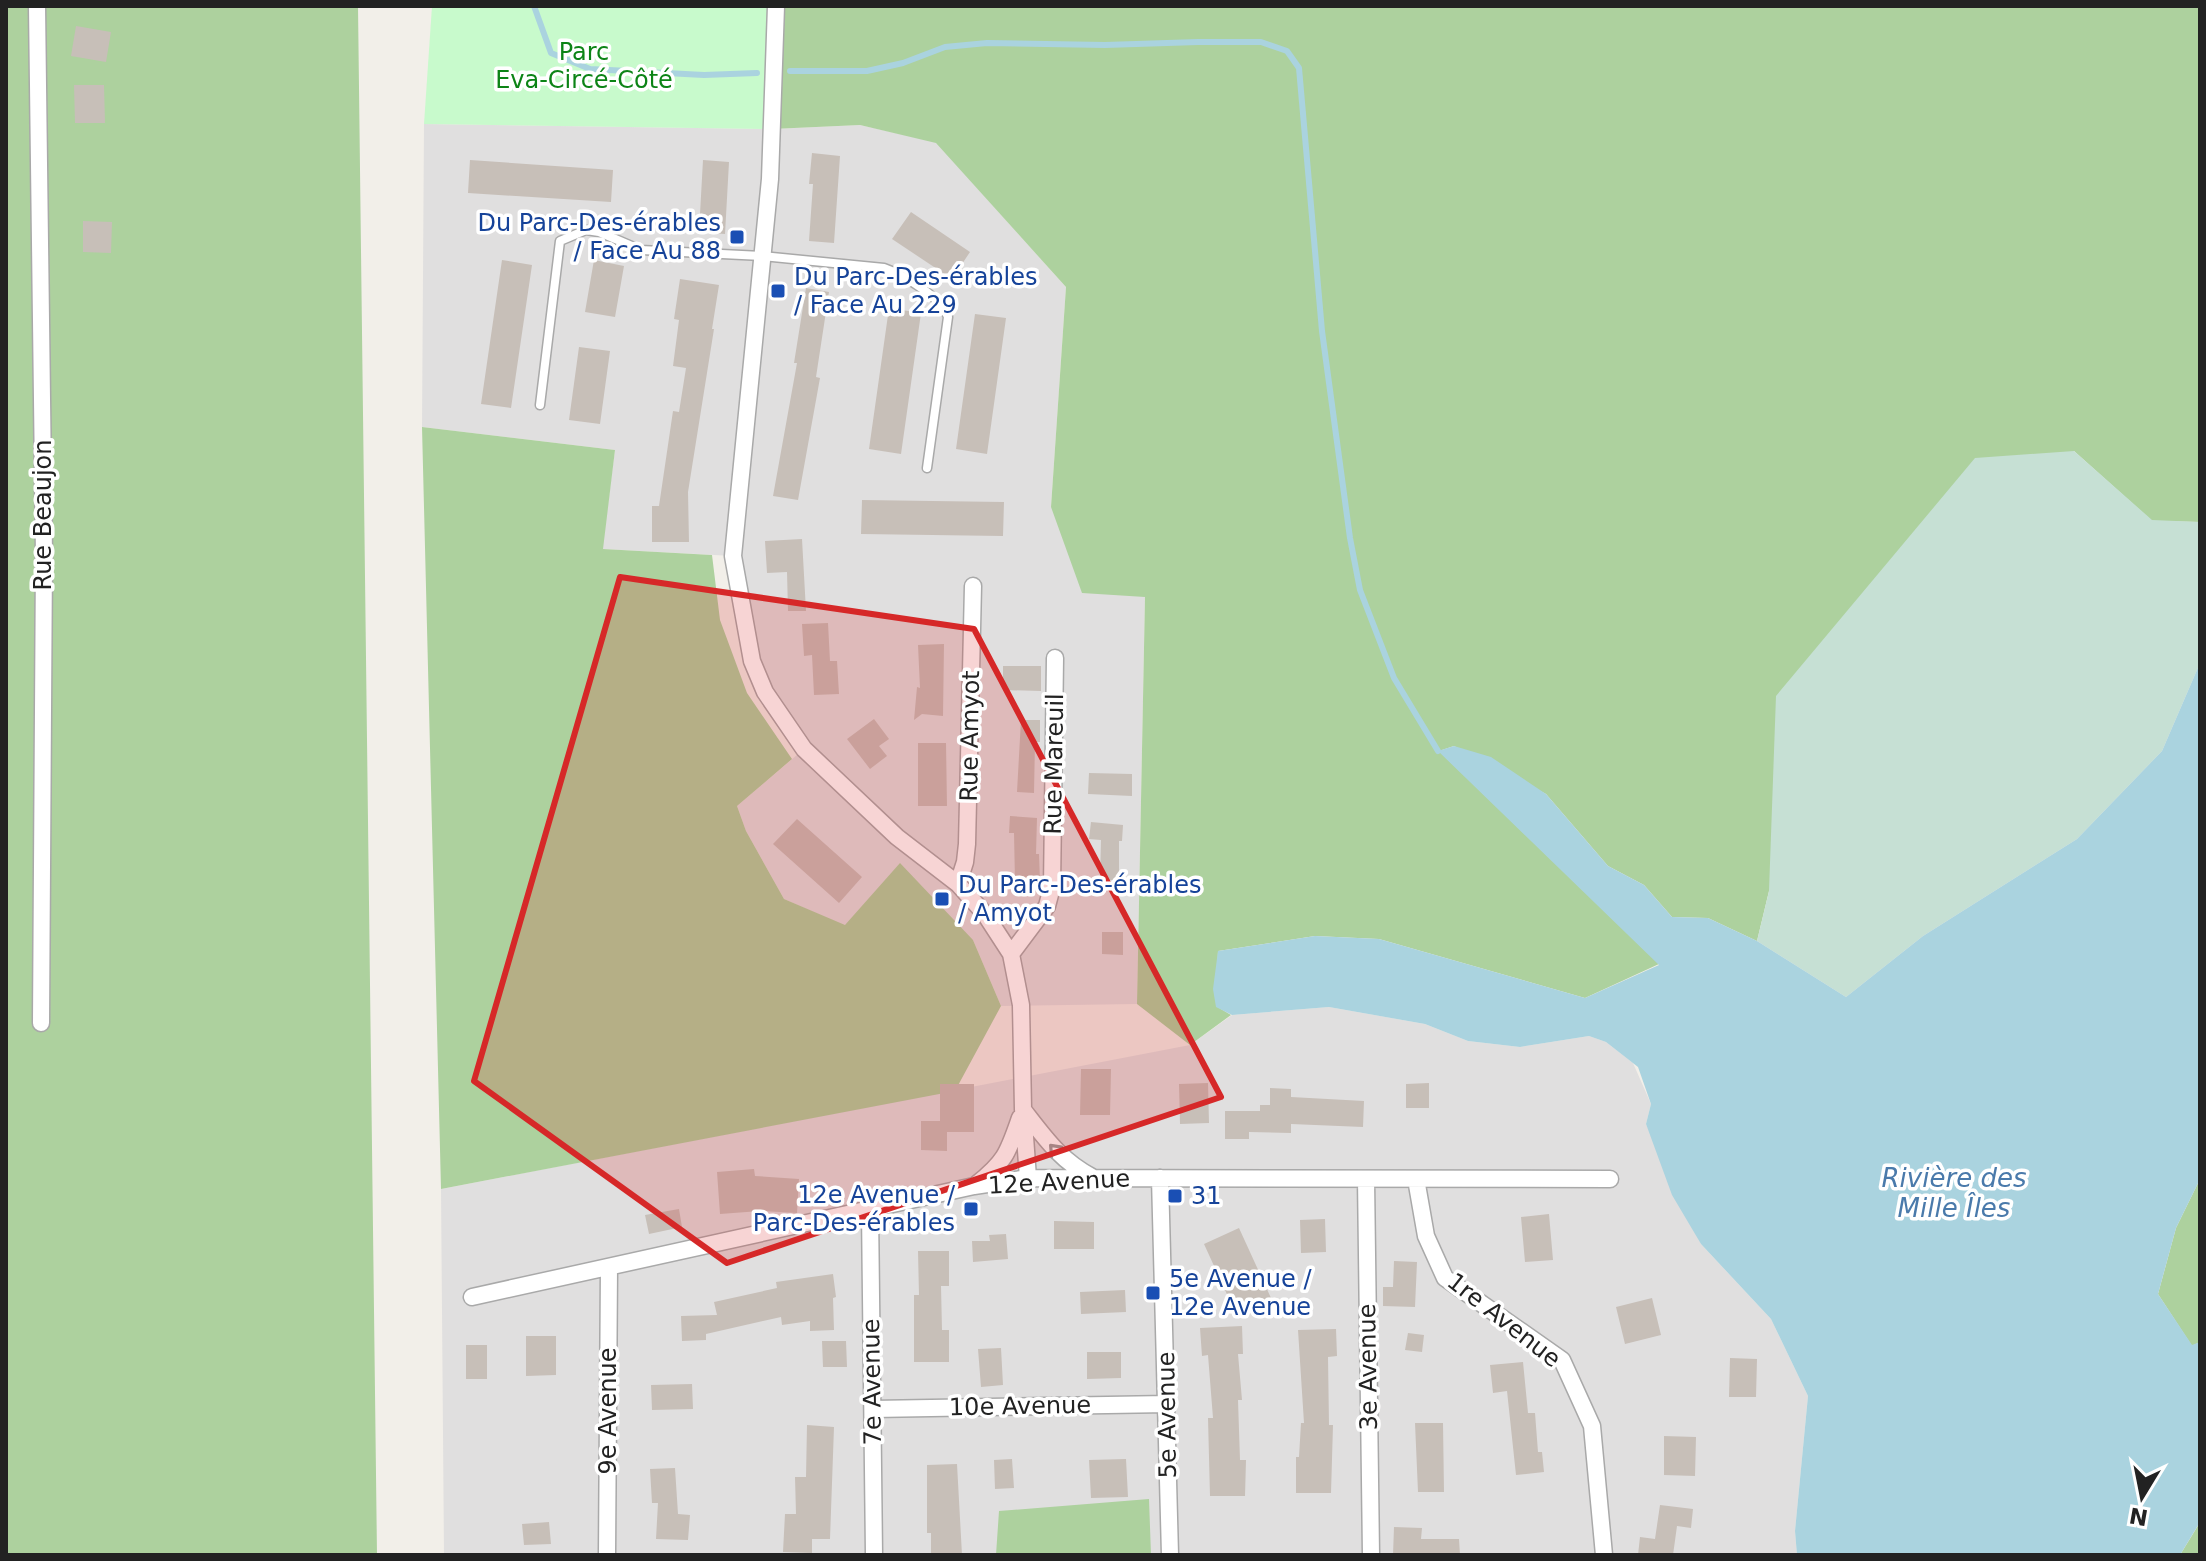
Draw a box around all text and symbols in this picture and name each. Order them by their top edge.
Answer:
park label: Parc Eva-Circé-Côté [495,38,673,94]
place label: Du Parc-Des-érables / Face Au 88 [477,209,721,265]
marker: Du Parc-Des-érables / Face Au 88 [728,228,746,246]
place label: Du Parc-Des-érables / Face Au 229 [794,263,1038,319]
marker: Du Parc-Des-érables / Face Au 229 [769,282,787,300]
street label: Rue Beaujon [29,440,57,590]
street label: Rue Amyot [955,670,985,802]
street label: Rue Mareuil [1039,693,1069,835]
place label: Du Parc-Des-érables / Amyot [958,871,1202,927]
marker: Du Parc-Des-érables / Amyot [933,890,951,908]
one-way arrow [1049,1144,1064,1158]
water label: Rivière des Mille Îles [1882,1163,2026,1223]
street label: 12e Avenue [987,1164,1131,1200]
place label: 12e Avenue / Parc-Des-érables [753,1181,956,1237]
place label: 31 [1191,1182,1222,1210]
marker: 31 [1166,1187,1184,1205]
marker: 12e Avenue / Parc-Des-érables [962,1200,980,1218]
place label: 5e Avenue / 12e Avenue [1169,1265,1312,1321]
street label: 1re Avenue [1442,1267,1566,1373]
marker: 5e Avenue / 12e Avenue [1144,1284,1162,1302]
street label: 3e Avenue [1353,1303,1383,1431]
street label: 7e Avenue [857,1318,887,1446]
street label: 9e Avenue [594,1348,622,1474]
street label: 5e Avenue [1152,1351,1182,1479]
street label: 10e Avenue [949,1391,1091,1421]
north arrow [2102,1457,2182,1537]
text: N [2127,1502,2150,1530]

